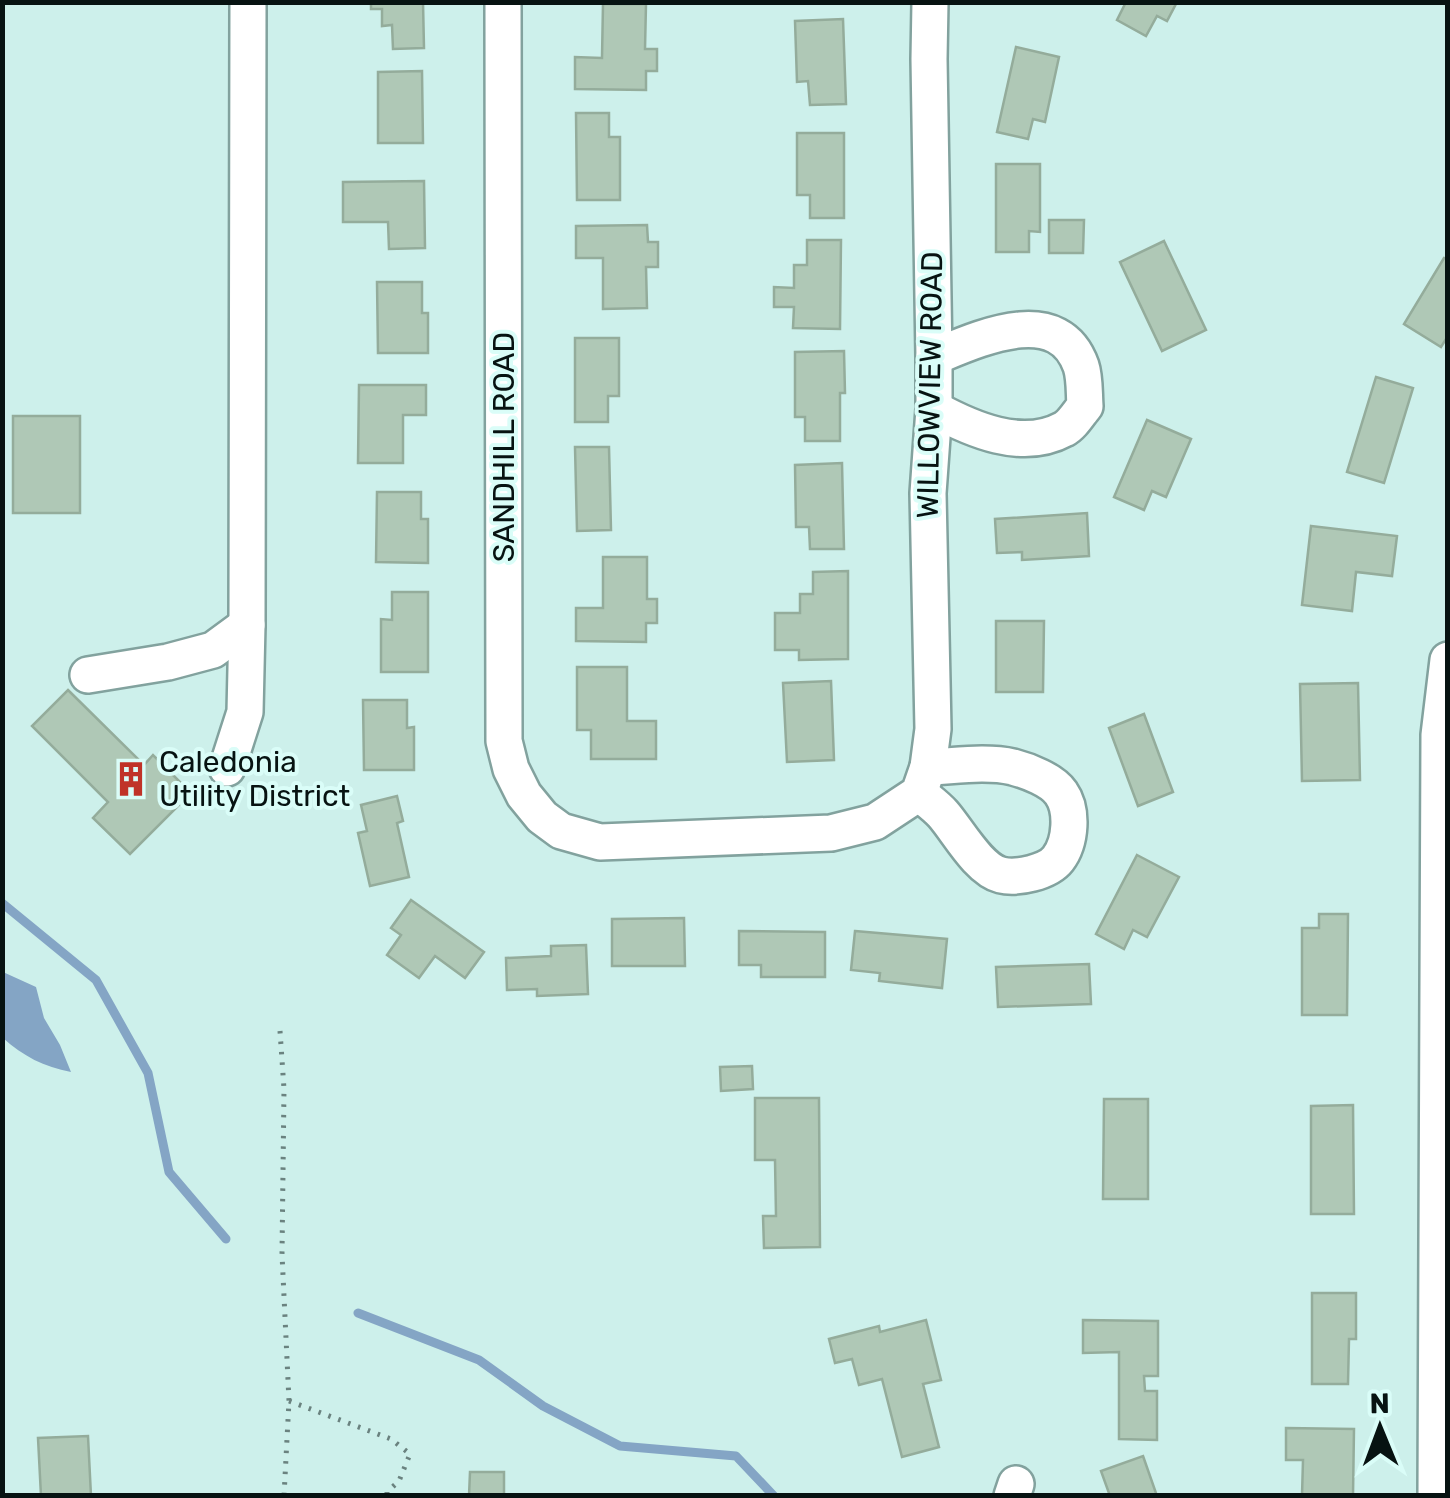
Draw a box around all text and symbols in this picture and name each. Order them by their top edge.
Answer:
street label: WILLOWVIEW ROAD [910,251,950,519]
street label: SANDHILL ROAD [486,332,522,562]
place label: Caledonia Utility District [159,744,351,814]
building icon: Caledonia Utility District [112,760,150,798]
north arrow [1330,1378,1430,1478]
text: N [1369,1387,1390,1420]

